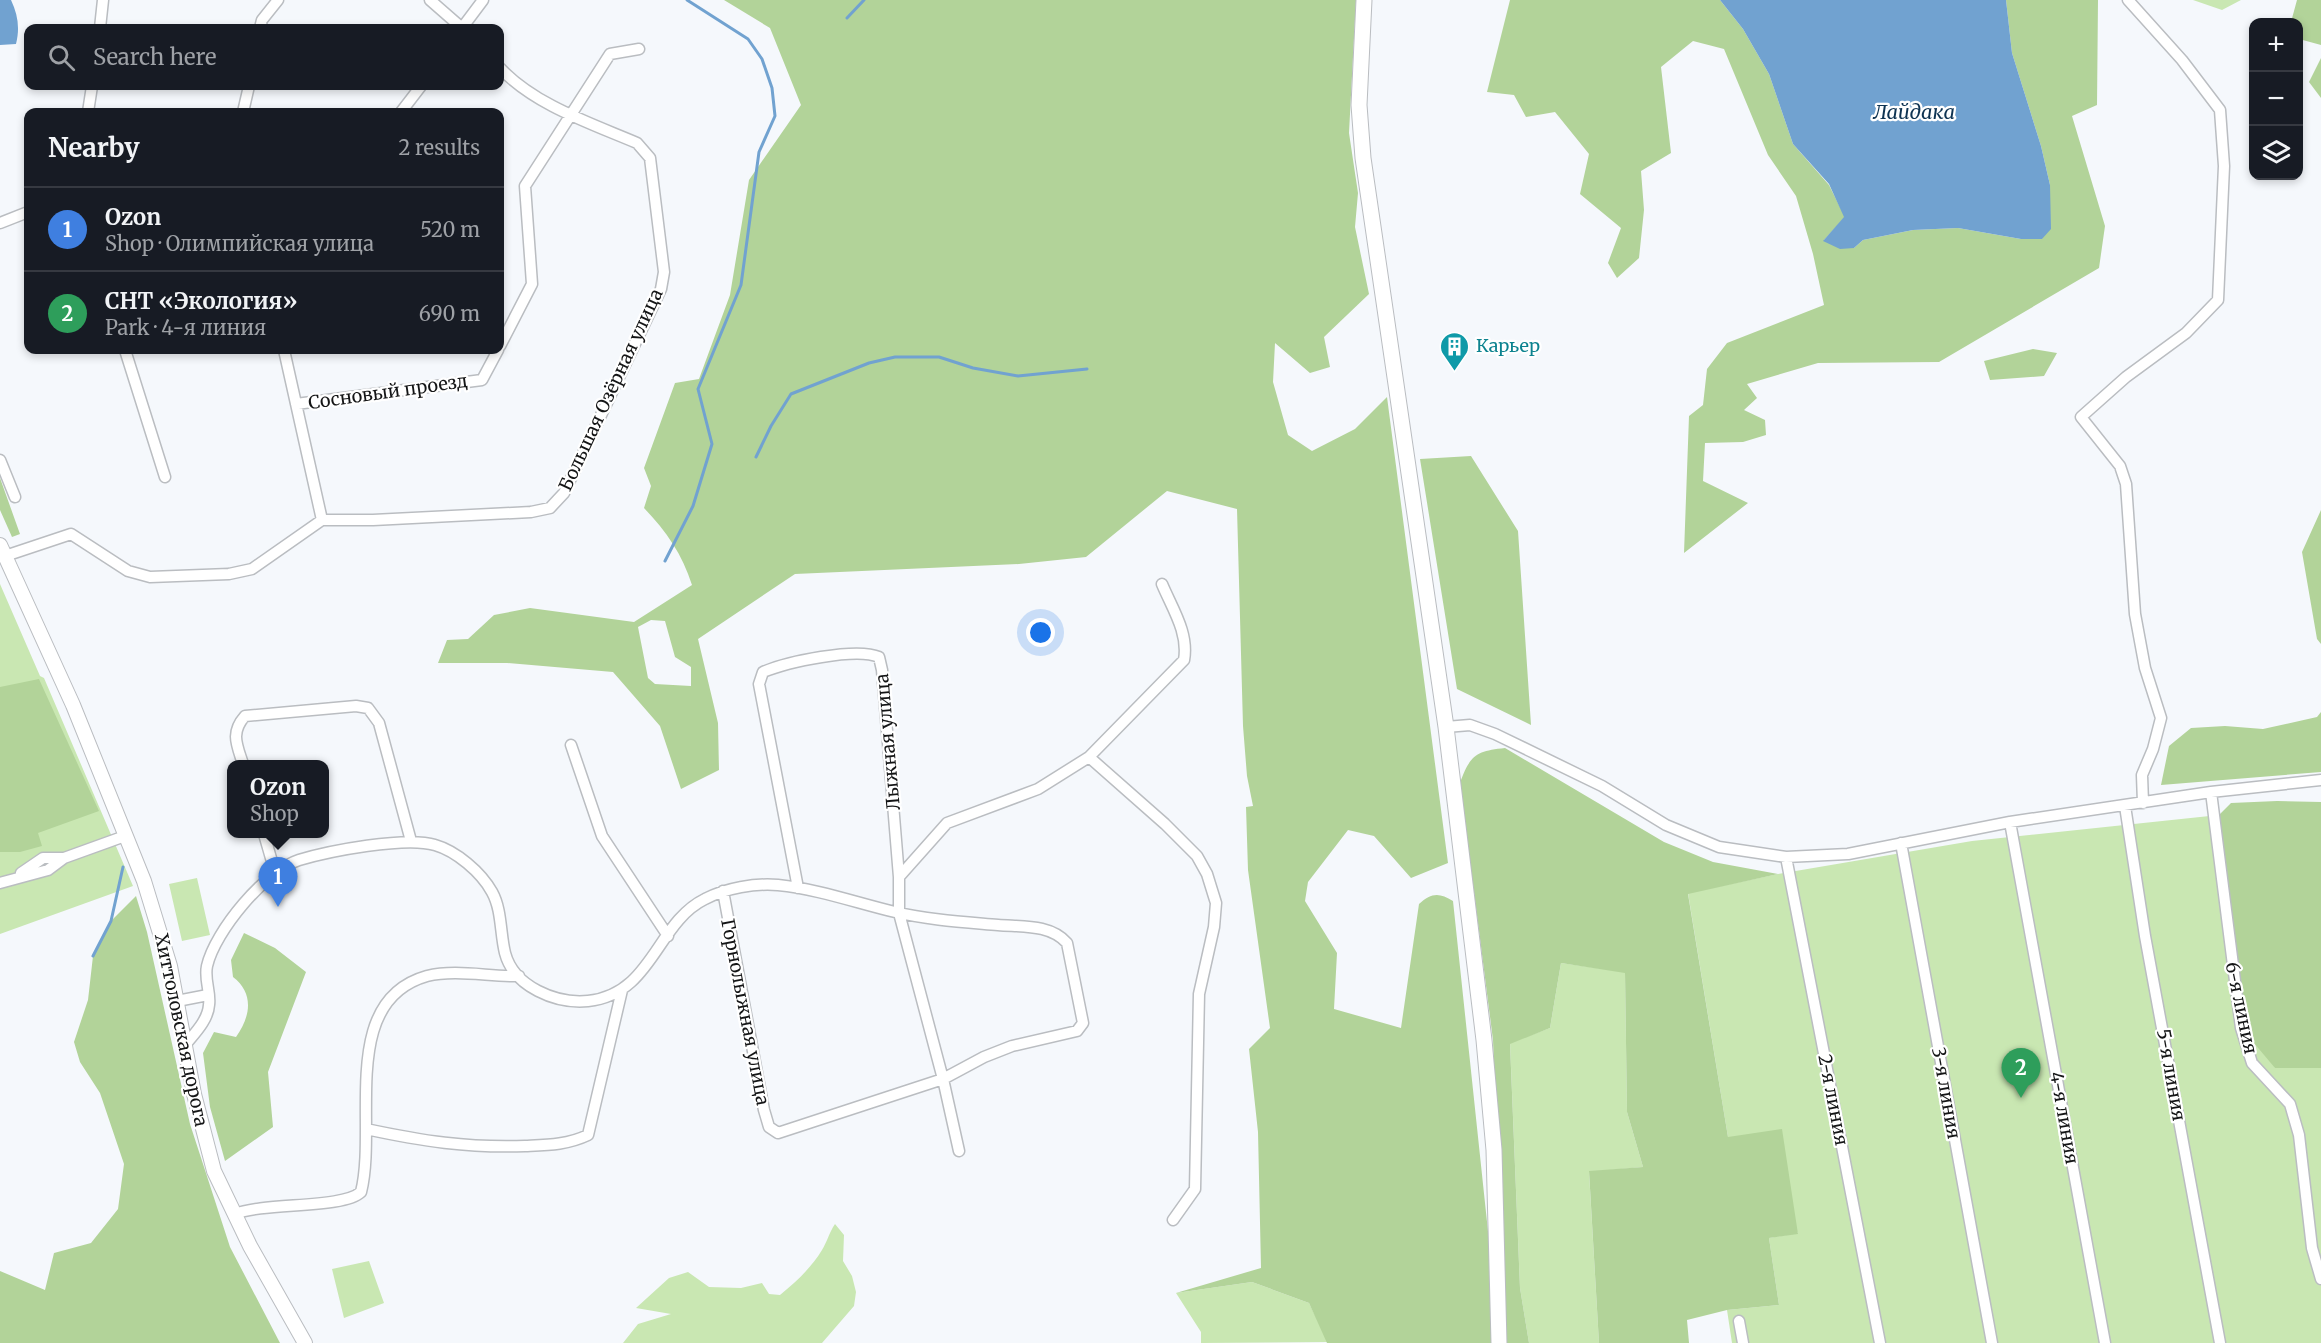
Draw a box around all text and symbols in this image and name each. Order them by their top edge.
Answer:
map controls [2249,18,2303,180]
button: + [2249,18,2303,72]
search box [24,24,504,90]
icon: search [45,41,78,74]
text: Search here [93,43,216,71]
button: − [2249,72,2303,126]
water label: Лайдака [1872,99,1955,124]
button: layers [2249,126,2303,180]
text: Nearby [48,131,140,164]
text: 2 results [398,135,480,160]
text: Ozon [105,203,161,231]
text: 1 [63,217,72,242]
text: 520 m [420,217,480,242]
text: Shop · Олимпийская улица [105,231,374,256]
street label: Большая Озёрная улица [554,285,668,495]
text: СНТ «Экология» [105,287,298,315]
text: 2 [62,301,73,326]
text: 690 m [419,301,480,326]
text: Park · 4-я линия [105,315,266,340]
building icon: Карьер [1439,330,1471,372]
place label: Карьер [1476,334,1540,357]
street label: Сосновый проезд [307,369,469,414]
your location [1026,618,1055,647]
street label: Лыжная улица [870,672,905,811]
popup [227,760,329,838]
text: Ozon [250,773,306,801]
text: Shop [250,801,299,826]
pin: 1 [258,858,298,907]
street label: Горнолыжная улица [716,917,775,1107]
street label: Хиттоловская дорога [150,931,213,1129]
street label: 6-я линия [2221,960,2263,1056]
street label: 5-я линия [2152,1027,2191,1123]
street label: 3-я линия [1927,1045,1966,1141]
pin: 2 [2002,1048,2040,1098]
street label: 2-я линия [1813,1052,1854,1148]
street label: 4-я линия [2045,1070,2084,1166]

